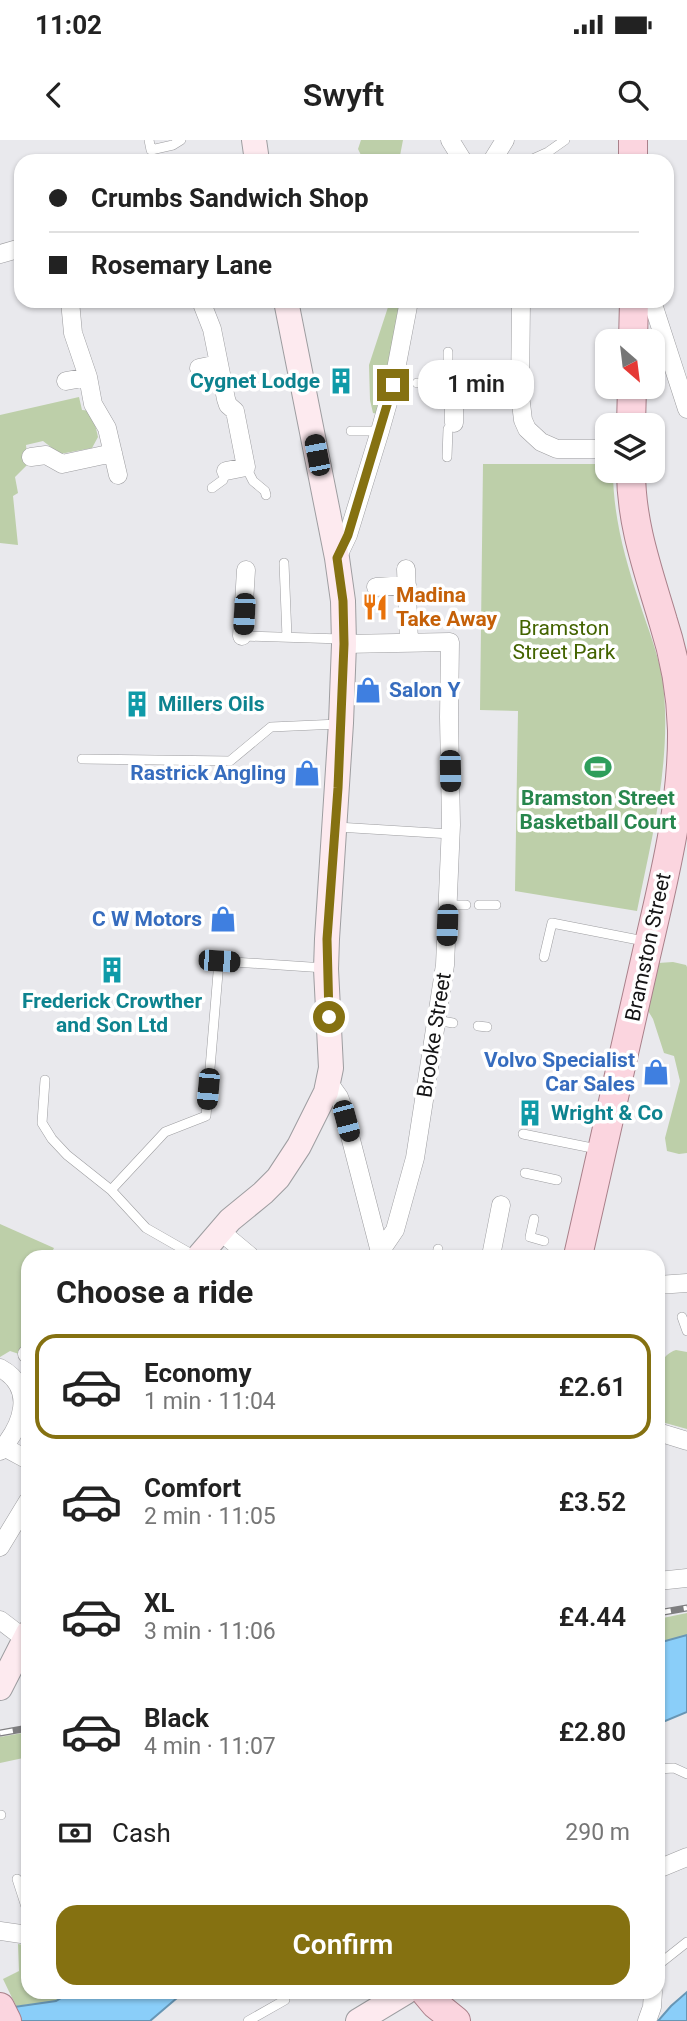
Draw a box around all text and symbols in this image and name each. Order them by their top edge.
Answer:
text: 11:02 [35,10,102,40]
icon: back [35,76,73,114]
text: Swyft [303,76,384,114]
icon: search [614,76,652,114]
text: Crumbs Sandwich Shop [91,183,369,213]
text: Rosemary Lane [91,250,272,280]
north arrow [595,329,665,399]
map controls [595,329,665,483]
callout: 1 min [418,360,533,410]
building icon: Cygnet Lodge [326,366,356,396]
place label: Cygnet Lodge [190,369,320,393]
route end [377,369,409,401]
text: 1 min [447,371,505,398]
button: layers [595,413,665,483]
car [303,432,332,478]
place label: Madina Take Away [396,583,498,631]
car [233,592,256,636]
restaurant icon: Madina Take Away [360,592,390,622]
park label: Bramston Street Park [513,616,616,664]
shop icon: Salon Y [353,675,383,705]
place label: Salon Y [389,678,461,702]
building icon: Millers Oils [122,689,152,719]
place label: Millers Oils [158,692,265,716]
car [440,750,461,792]
sports icon: Bramston Street Basketball Court [583,752,613,782]
shop icon: Rastrick Angling [292,758,322,788]
place label: Rastrick Angling [130,761,286,785]
place label: Bramston Street Basketball Court [520,786,676,834]
street label: Bramston Street [621,870,675,1024]
shop icon: C W Motors [208,904,238,934]
car [436,904,459,946]
place label: C W Motors [92,907,202,931]
car [198,949,241,973]
building icon: Frederick Crowther and Son Ltd [97,955,127,985]
street label: Brooke Street [412,971,456,1099]
place label: Frederick Crowther and Son Ltd [22,989,202,1037]
route start [313,1001,345,1033]
place label: Volvo Specialist Car Sales [484,1048,635,1096]
shop icon: Volvo Specialist Car Sales [641,1057,671,1087]
car [196,1067,221,1111]
car [331,1098,362,1144]
building icon: Wright & Co [515,1098,545,1128]
place label: Wright & Co [551,1101,663,1125]
text: Choose a ride [56,1273,253,1311]
icon: car [60,1355,123,1418]
text: Economy [144,1358,251,1388]
text: £2.61 [559,1372,626,1402]
text: 1 min · 11:04 [144,1388,276,1415]
icon: car [60,1470,123,1533]
text: Comfort [144,1473,241,1503]
text: £3.52 [559,1487,626,1517]
text: 2 min · 11:05 [144,1503,276,1530]
icon: car [60,1585,123,1648]
text: XL [144,1588,175,1618]
text: £4.44 [559,1602,626,1632]
text: 3 min · 11:06 [144,1618,276,1645]
icon: car [60,1700,123,1763]
text: Black [144,1703,209,1733]
text: £2.80 [559,1717,626,1747]
text: 4 min · 11:07 [144,1733,276,1760]
icon: cash [56,1814,94,1852]
text: Cash [112,1818,171,1848]
text: 290 m [565,1819,630,1846]
button: Confirm [56,1905,630,1985]

